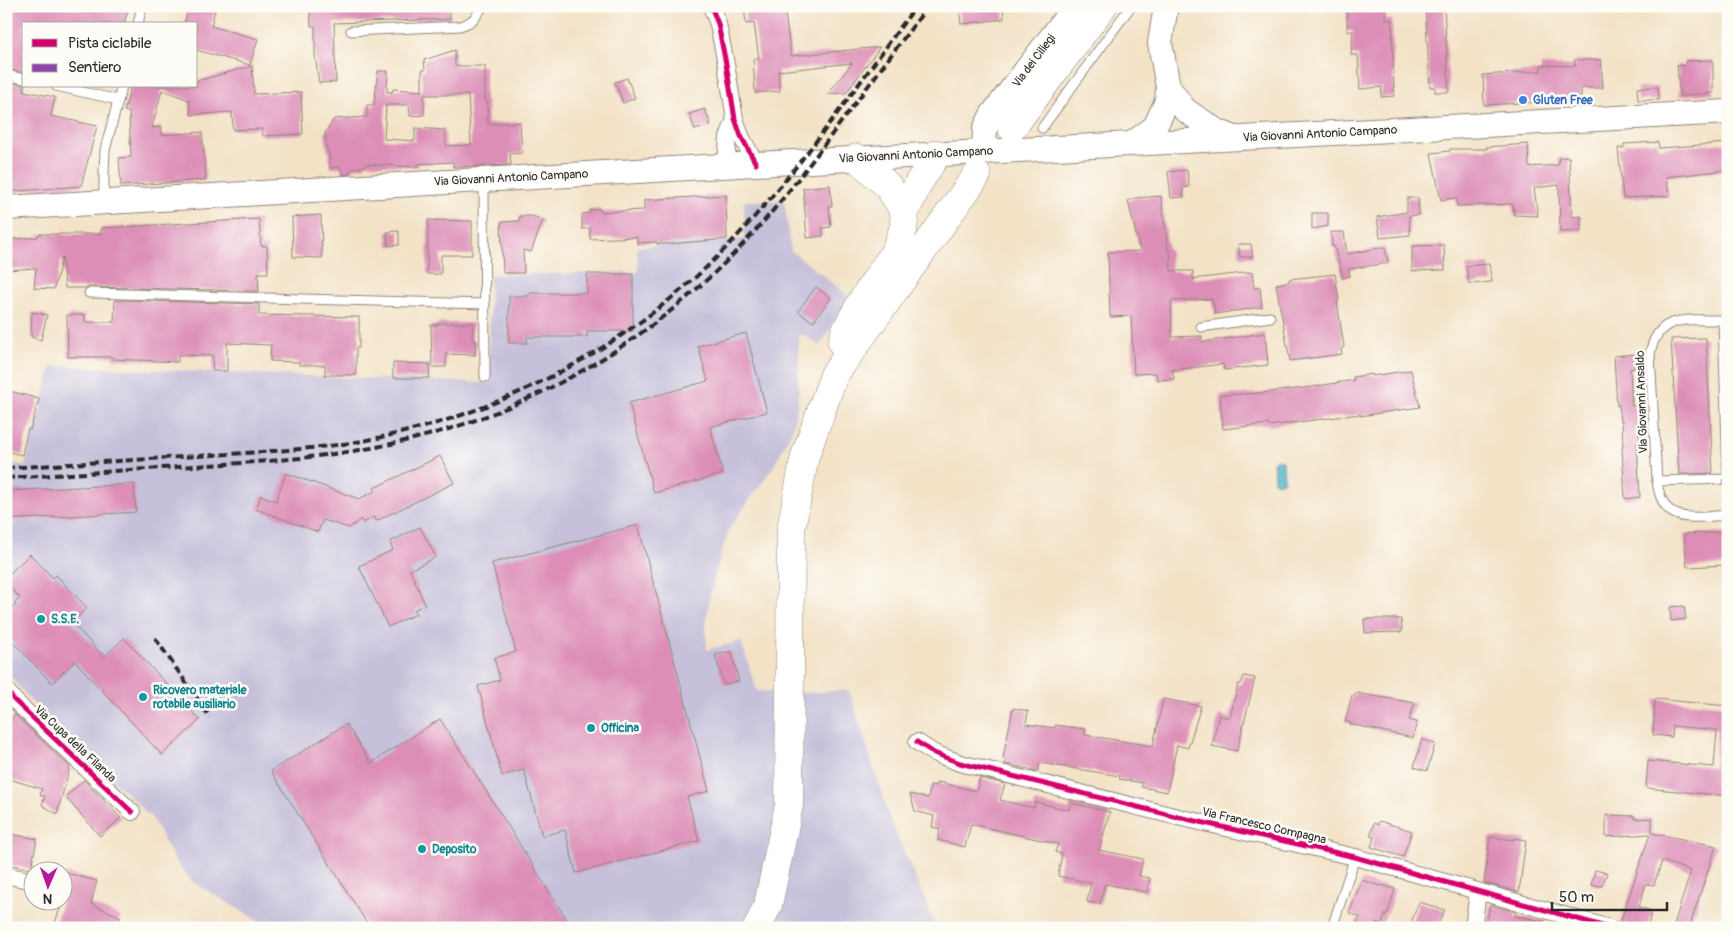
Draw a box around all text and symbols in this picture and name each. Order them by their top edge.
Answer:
legend [22,22,198,88]
street label: Via dei Ciliegi [1009,31,1059,91]
text: Pista ciclabile [68,34,152,53]
text: Sentiero [68,58,121,77]
place label: Gluten Free [1533,93,1594,108]
marker: Gluten Free [1517,94,1529,106]
street label: Via Giovanni Antonio Campano [1242,122,1398,146]
street label: Via Giovanni Antonio Campano [838,143,994,167]
street label: Via Giovanni Antonio Campano [433,166,589,190]
street label: Via Giovanni Ansaldo [1633,350,1651,454]
place label: S.S.E. [51,612,79,627]
marker: S.S.E. [35,613,47,625]
place label: Ricovero materiale rotabile ausiliario [153,683,248,712]
marker: Ricovero materiale rotabile ausiliario [137,691,149,703]
street label: Via Cupa della Filanda [31,702,119,786]
place label: Officina [601,721,640,736]
marker: Officina [585,722,597,734]
street label: Via Francesco Compagna [1200,804,1328,848]
place label: Deposito [432,842,477,857]
marker: Deposito [416,843,428,855]
north arrow [22,862,72,912]
scale bar [1552,879,1666,911]
text: 50 m [1559,888,1594,907]
text: N [43,890,53,907]

